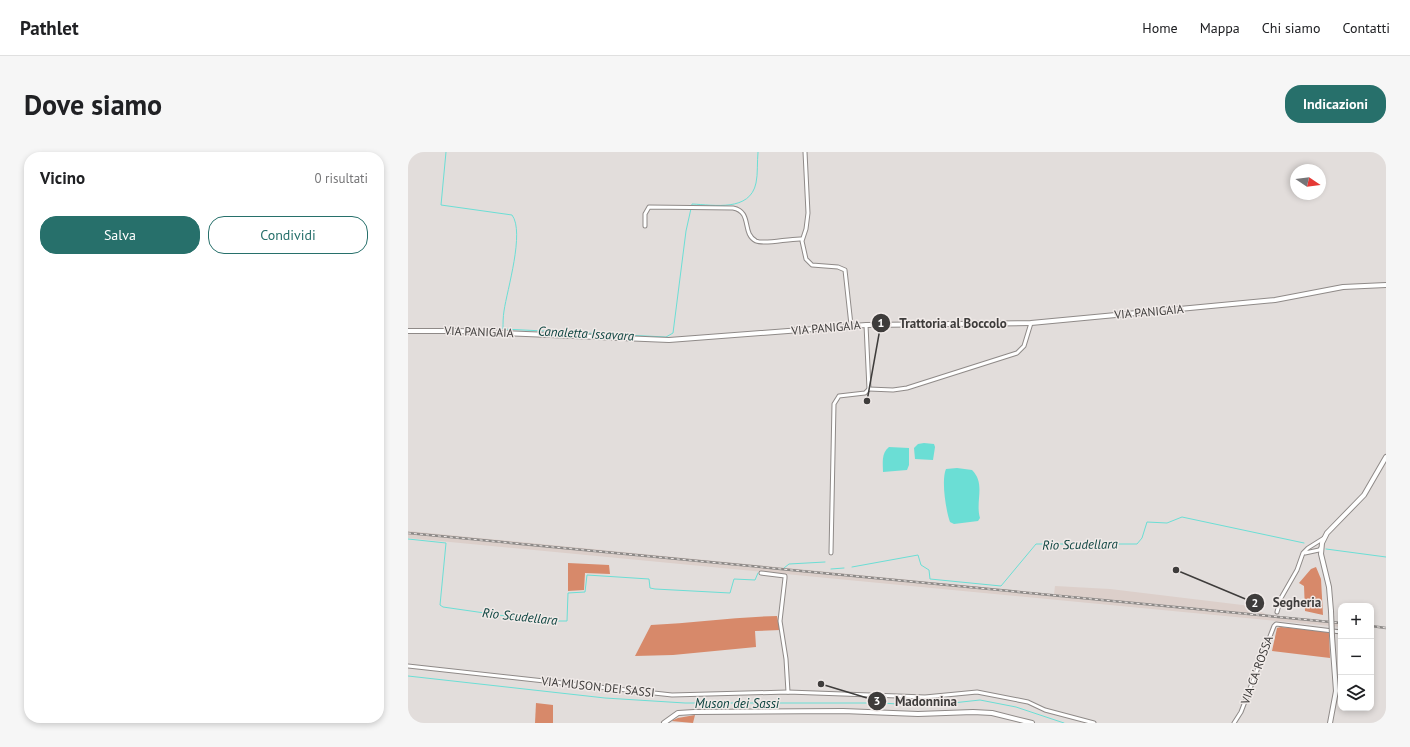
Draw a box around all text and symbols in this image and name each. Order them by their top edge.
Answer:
text: Pathlet [20,16,79,40]
text: Home [1142,19,1178,37]
text: Mappa [1200,19,1240,37]
text: Chi siamo [1262,19,1320,37]
text: Contatti [1342,19,1390,37]
button: Indicazioni [1285,85,1386,123]
text: Dove siamo [24,86,162,123]
north arrow [1290,164,1326,200]
text: Vicino [40,167,85,189]
text: 0 risultati [315,170,368,187]
button: Salva [40,216,200,254]
button: Condividi [208,216,368,254]
street label: VIA PANIGAIA [1113,301,1184,322]
callout: Trattoria al Boccolo [871,311,1014,336]
text: 1 [878,315,884,330]
text: Trattoria al Boccolo [899,315,1007,332]
street label: VIA PANIGAIA [790,317,861,338]
water label: Canaletta Issavara [537,322,635,345]
street label: VIA PANIGAIA [443,323,514,340]
water label: Rio Scudellara [1042,535,1119,554]
callout: Segheria [1245,590,1330,615]
text: Segheria [1273,594,1321,611]
text: 2 [1252,595,1258,610]
map controls [1338,603,1374,711]
button: + [1338,603,1374,639]
water label: Rio Scudellara [481,604,559,629]
street label: VIA CA' ROSSA [1237,633,1276,707]
button: − [1338,639,1374,675]
street label: VIA MUSON DEI SASSI [540,673,655,700]
button: layers [1338,675,1374,711]
callout: Madonnina [867,689,965,714]
text: 3 [874,693,880,708]
text: Madonnina [895,693,957,710]
water label: Muson dei Sassi [695,695,780,712]

